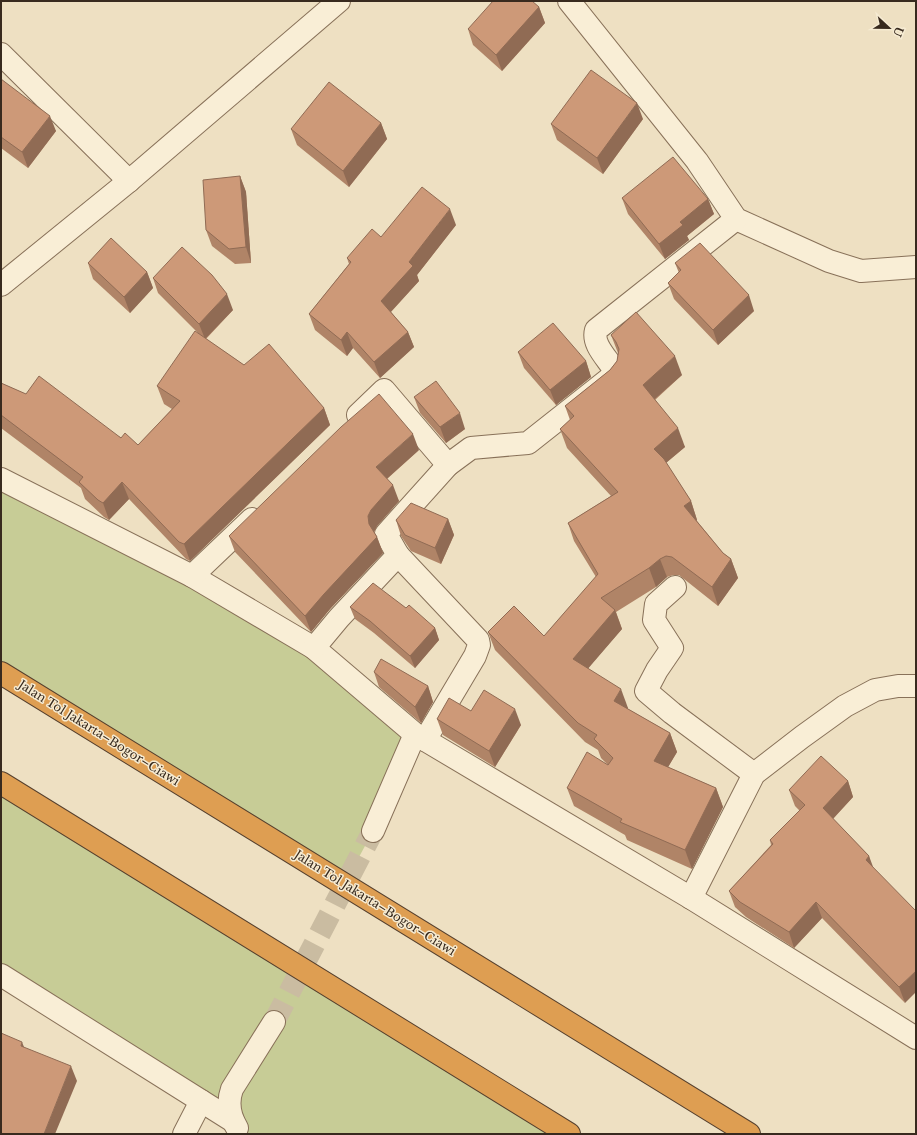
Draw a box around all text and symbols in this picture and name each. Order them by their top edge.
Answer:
north arrow [869,8,909,48]
text: U [890,25,907,39]
street label: Jalan Tol Jakarta–Bogor–Ciawi [14,676,183,789]
street label: Jalan Tol Jakarta–Bogor–Ciawi [290,846,459,959]

